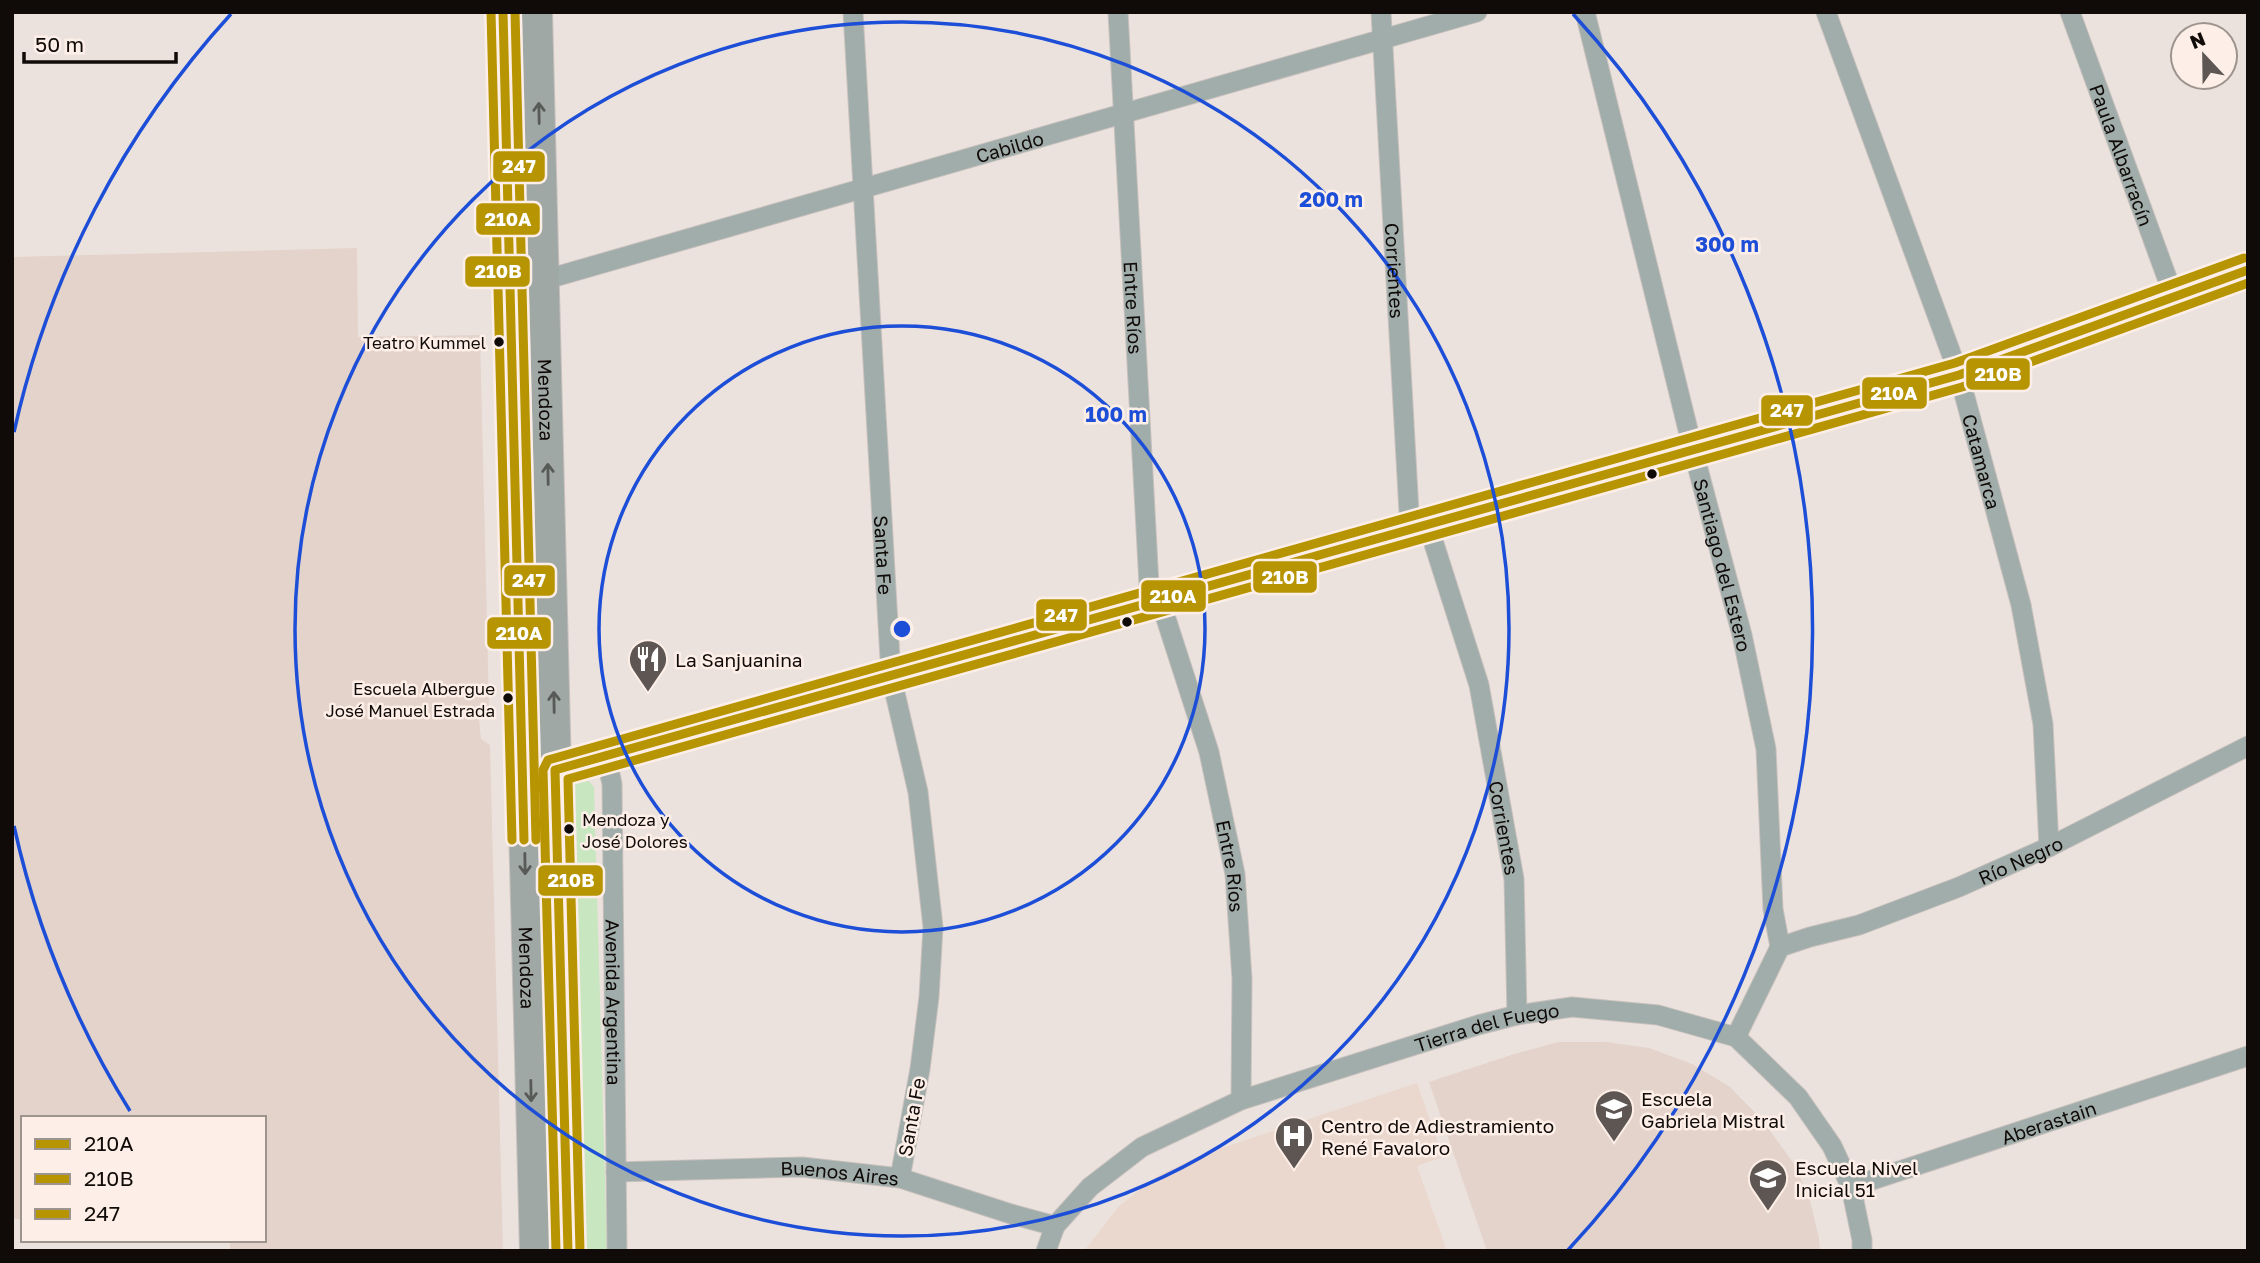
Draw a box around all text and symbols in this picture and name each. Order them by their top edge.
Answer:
scale bar [24,21,177,65]
north arrow [2169,21,2239,91]
text: N [2186,26,2208,53]
text: 50 m [35,31,84,57]
street label: Paula Albarracín [2086,81,2159,229]
one-way arrow [533,102,546,125]
street label: Cabildo [973,126,1046,167]
line badge: 247 [492,150,546,183]
text: 247 [502,154,536,177]
text: 200 m [1299,186,1363,212]
line badge: 210A [475,202,541,236]
text: 210A [484,207,532,230]
street label: Corrientes [1381,222,1410,319]
text: 300 m [1695,231,1759,257]
line badge: 210B [464,255,531,288]
text: 210B [474,259,522,282]
street label: Entre Ríos [1120,260,1148,355]
place label: Teatro Kummel [363,332,486,353]
marker: Teatro Kummel [492,335,506,349]
line badge: 210B [1965,357,2031,391]
street label: Mendoza [534,358,559,441]
text: 210B [1974,362,2022,385]
line badge: 210A [1861,376,1928,410]
text: 210A [1870,381,1918,404]
line badge: 247 [1760,394,1814,427]
text: 247 [1770,398,1804,421]
text: 100 m [1085,401,1147,427]
street label: Catamarca [1958,411,2006,512]
one-way arrow [541,463,555,486]
unlabelled marker [1645,467,1659,481]
street label: Santiago del Estero [1690,476,1757,654]
street label: Santa Fe [870,515,898,596]
line badge: 210B [1252,560,1318,594]
line badge: 247 [503,564,556,597]
text: 210B [1261,565,1309,588]
text: 247 [512,568,546,591]
line badge: 210A [1140,579,1207,613]
text: 210A [1149,584,1197,607]
line badge: 247 [1035,598,1088,632]
text: 247 [1044,603,1078,626]
unlabelled marker [1120,615,1134,629]
line badge: 210A [486,616,552,650]
centre of rings [890,617,914,641]
text: 210A [495,621,543,644]
restaurant icon: La Sanjuanina [627,638,669,693]
place label: La Sanjuanina [675,648,803,671]
place label: Escuela Albergue José Manuel Estrada [325,678,495,721]
one-way arrow [547,690,560,713]
marker: Escuela Albergue José Manuel Estrada [501,691,515,705]
street label: Corrientes [1485,779,1525,877]
place label: Mendoza y José Dolores [582,809,688,852]
street label: Entre Ríos [1212,818,1249,913]
marker: Mendoza y José Dolores [562,822,576,836]
street label: Río Negro [1974,831,2066,889]
one-way arrow [518,852,532,875]
line badge: 210B [537,864,604,897]
text: 210B [547,868,595,891]
street label: Avenida Argentina [602,919,627,1086]
street label: Mendoza [515,926,540,1009]
street label: Tierra del Fuego [1412,998,1560,1056]
street label: Santa Fe [893,1076,929,1158]
one-way arrow [524,1079,537,1102]
place label: Escuela Gabriela Mistral [1641,1087,1785,1132]
school or university icon: Escuela Gabriela Mistral [1593,1088,1635,1143]
street label: Aberastain [1998,1095,2099,1148]
place label: Centro de Adiestramiento René Favaloro [1321,1114,1554,1159]
hospital icon: Centro de Adiestramiento René Favaloro [1273,1115,1315,1170]
legend [21,1116,266,1242]
text: 210A [84,1130,133,1156]
street label: Buenos Aires [780,1155,900,1189]
place label: Escuela Nivel Inicial 51 [1795,1156,1918,1201]
school or university icon: Escuela Nivel Inicial 51 [1747,1157,1789,1212]
text: 210B [84,1165,133,1191]
text: 247 [84,1200,120,1226]

